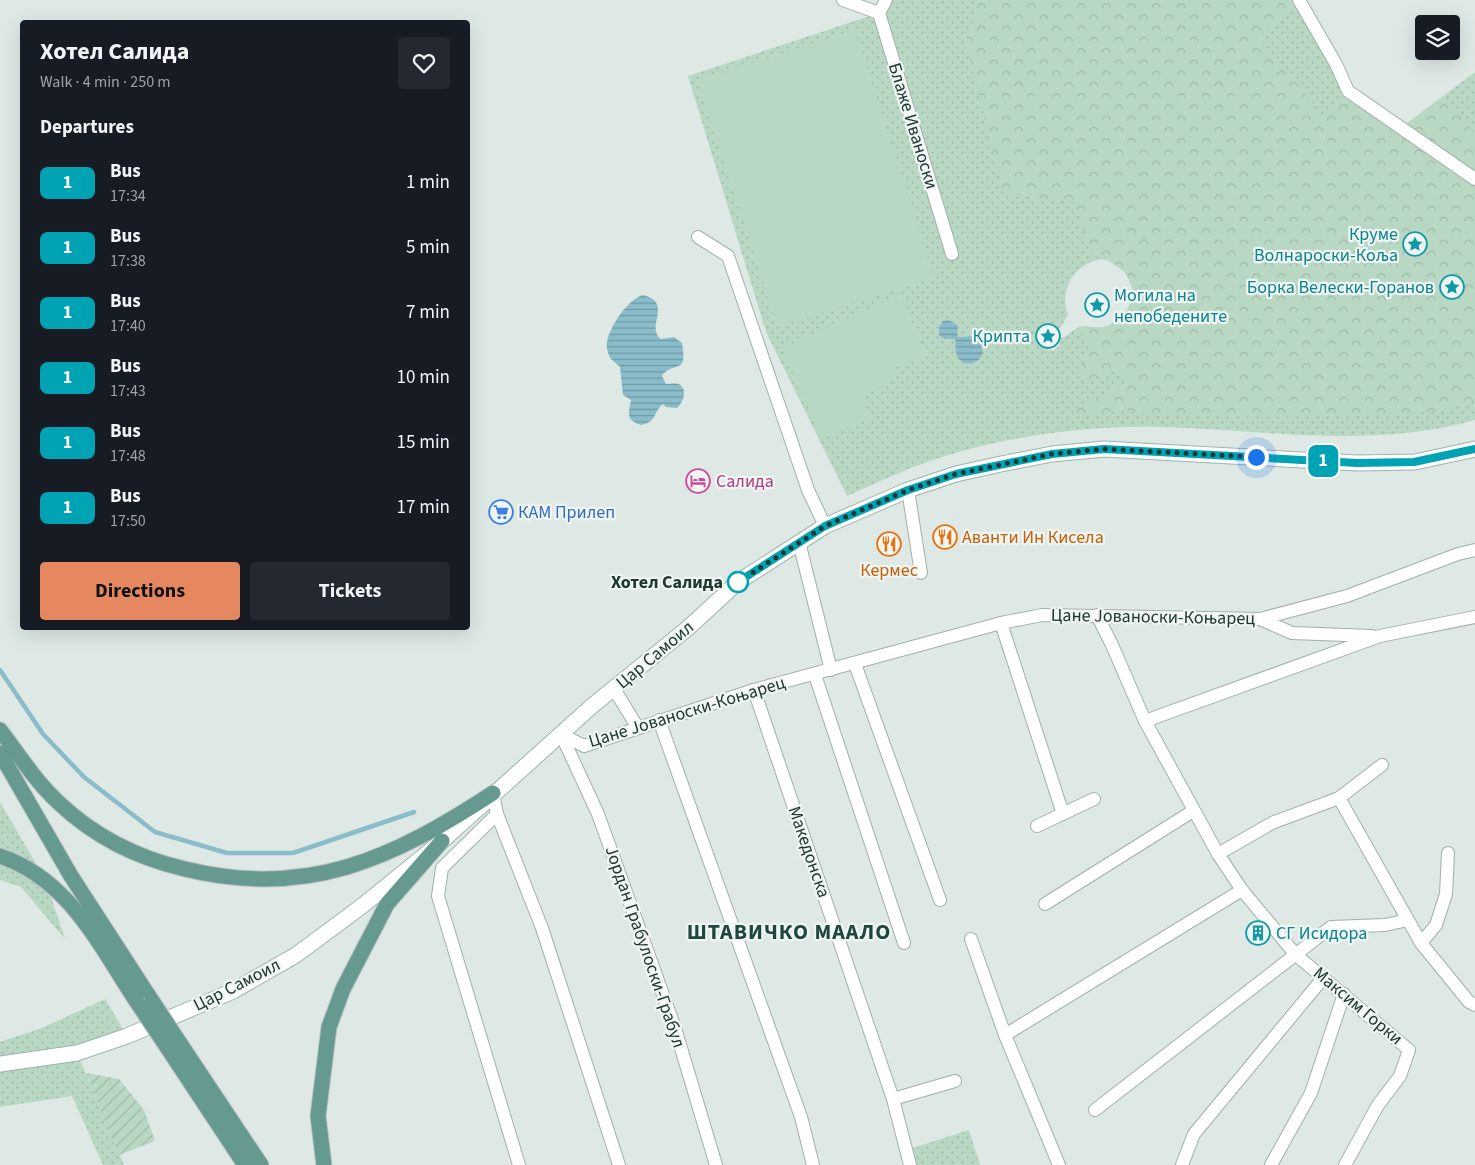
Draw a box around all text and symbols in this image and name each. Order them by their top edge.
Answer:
map controls [1415,15,1460,60]
button: layers [1415,15,1460,60]
text: Хотел Салида [40,34,189,69]
button: heart [398,37,450,89]
street label: Блаже Иваноски [882,60,944,192]
text: Walk · 4 min · 250 m [40,71,171,93]
text: Departures [40,114,134,141]
text: Bus [110,158,141,185]
text: 1 min [406,169,450,196]
text: 1 [63,170,72,195]
text: 17:34 [110,185,146,207]
place label: Круме Волнароски-Коља [1254,222,1398,268]
text: Bus [110,223,141,250]
place icon: Круме Волнароски-Коља [1402,231,1428,257]
text: 5 min [406,234,450,261]
text: 1 [63,235,72,260]
text: 17:38 [110,250,146,272]
place icon: Борка Велески-Горанов [1439,274,1465,300]
place label: Борка Велески-Горанов [1247,275,1434,300]
place label: Могила на непобедените [1114,283,1227,329]
text: Bus [110,288,141,315]
place icon: Могила на непобедените [1084,292,1110,318]
text: 7 min [406,299,450,326]
text: 1 [63,300,72,325]
text: 17:40 [110,315,146,337]
place icon: Крипта [1035,323,1061,349]
place label: Крипта [972,324,1030,349]
text: Bus [110,353,141,380]
text: 10 min [396,364,450,391]
text: 1 [63,365,72,390]
text: 17:43 [110,380,146,402]
text: Bus [110,418,141,445]
text: 15 min [396,429,450,456]
text: 1 [63,430,72,455]
text: 17:48 [110,445,146,467]
your location [1244,445,1269,470]
line badge: 1 [1307,445,1339,477]
text: 1 [1318,448,1328,473]
hotel icon: Салида [685,468,711,494]
place label: Салида [716,469,774,494]
text: Bus [110,483,141,510]
text: 17 min [396,494,450,521]
text: 1 [63,495,72,520]
supermarket icon: КАМ Прилеп [488,499,514,525]
place label: КАМ Прилеп [518,500,615,525]
text: 17:50 [110,510,146,532]
restaurant icon: Аванти Ин Кисела [932,524,958,550]
place label: Аванти Ин Кисела [962,525,1104,550]
restaurant icon: Кермес [876,531,902,557]
place label: Кермес [860,558,918,583]
button: Directions [40,562,240,620]
button: Tickets [250,562,450,620]
place label: Хотел Салида [611,570,723,595]
marker: Хотел Салида [727,571,749,593]
street label: Цане Јованоски-Коњарец [1051,603,1255,631]
street label: Цар Самоил [611,615,699,695]
street label: Цане Јованоски-Коњарец [586,670,788,754]
street label: Македонска [782,803,836,901]
street label: Јордан Грабулоски-Грабул [599,843,691,1051]
district label: ШТАВИЧКО МААЛО [687,916,891,948]
building icon: СГ Исидора [1245,920,1271,946]
place label: СГ Исидора [1276,921,1367,946]
street label: Цар Самоил [189,952,285,1018]
street label: Максим Горки [1308,961,1408,1051]

